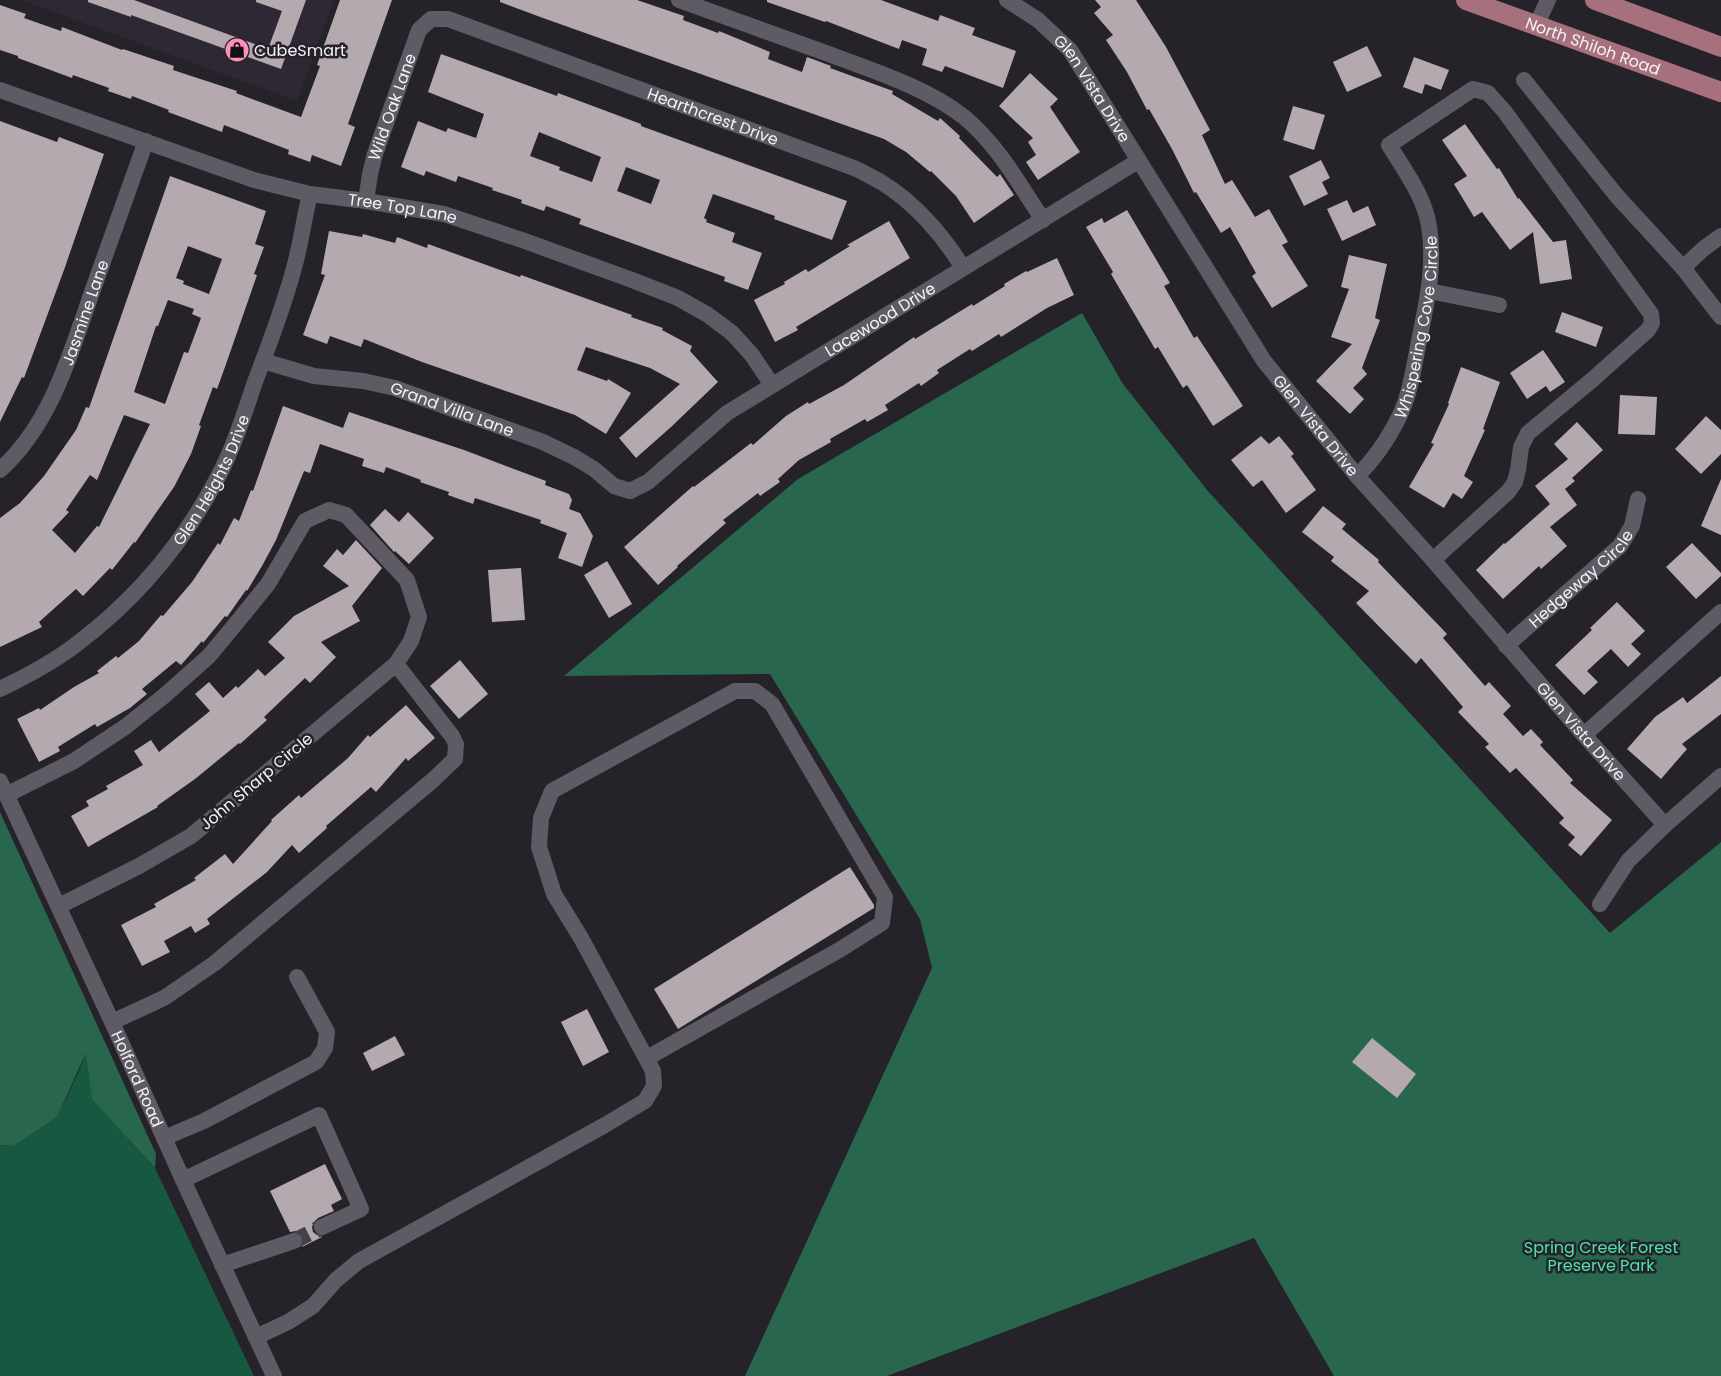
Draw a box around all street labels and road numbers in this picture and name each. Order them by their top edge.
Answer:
street label: North Shiloh Road [1522,11,1663,81]
street label: Glen Vista Drive [1048,29,1136,147]
street label: Wild Oak Lane [363,50,422,164]
street label: Hearthcrest Drive [644,82,782,151]
street label: Tree Top Lane [347,188,460,230]
street label: Whispering Cove Circle [1389,235,1443,422]
street label: Jasmine Lane [56,257,115,369]
street label: Lacewood Drive [820,277,940,362]
street label: Glen Vista Drive [1267,370,1364,482]
street label: Grand Villa Lane [387,376,517,442]
street label: Glen Heights Drive [168,411,255,550]
street label: Hedgeway Circle [1524,526,1639,633]
street label: Glen Vista Drive [1531,677,1631,786]
street label: John Sharp Circle [195,727,318,835]
street label: Holford Road [105,1027,169,1131]

